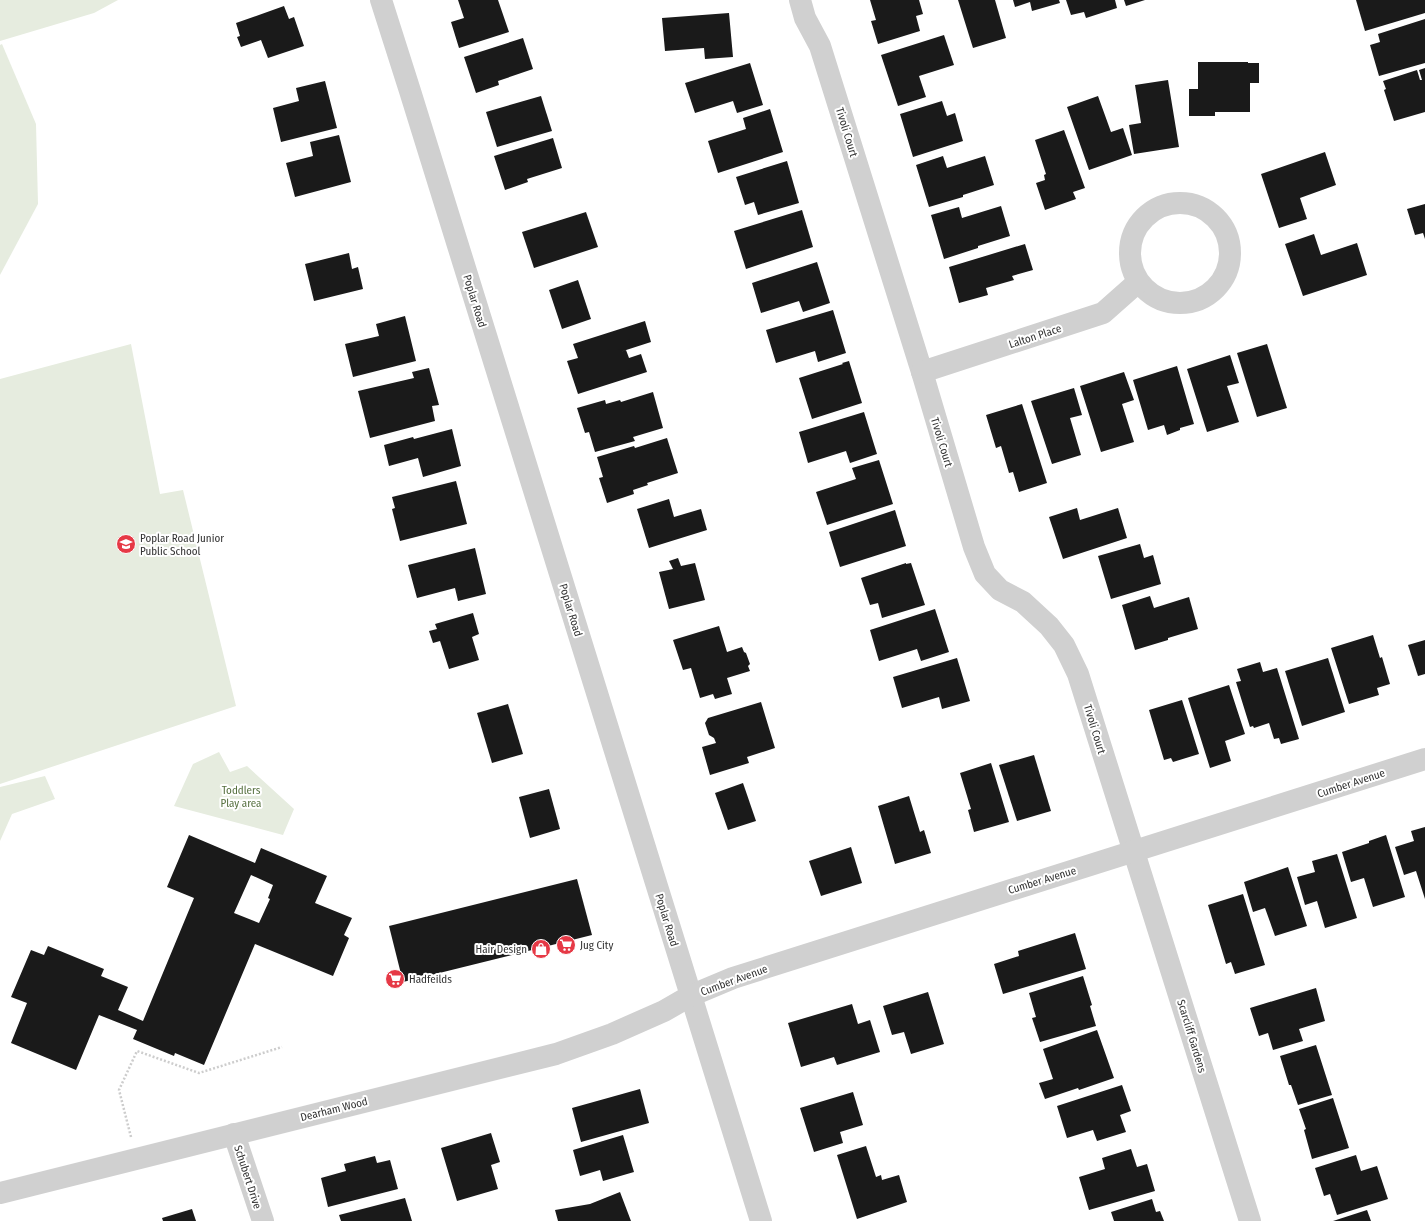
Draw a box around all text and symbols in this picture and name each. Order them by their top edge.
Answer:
street label: Tivoli Court [833,106,860,159]
street label: Poplar Road [460,273,489,329]
street label: Lalton Place [1007,322,1063,351]
street label: Tivoli Court [928,416,955,469]
place label: Poplar Road Junior Public School [140,532,224,558]
school or university icon: Poplar Road Junior Public School [115,533,137,555]
street label: Poplar Road [556,582,585,638]
street label: Tivoli Court [1081,703,1108,756]
street label: Cumber Avenue [1316,766,1387,801]
park label: Toddlers Play area [221,784,261,810]
street label: Cumber Avenue [1007,864,1078,897]
street label: Poplar Road [652,892,681,948]
supermarket icon: Jug City [555,934,577,956]
shop icon: Hair Design [530,938,552,960]
place label: Jug City [580,939,613,952]
place label: Hair Design [475,943,527,956]
street label: Cumber Avenue [699,962,769,999]
supermarket icon: Hadfeilds [384,968,406,990]
place label: Hadfeilds [409,973,452,986]
street label: Scarcliff Gardens [1174,998,1209,1075]
street label: Dearham Wood [299,1095,369,1124]
street label: Schubert Drive [231,1144,264,1211]

